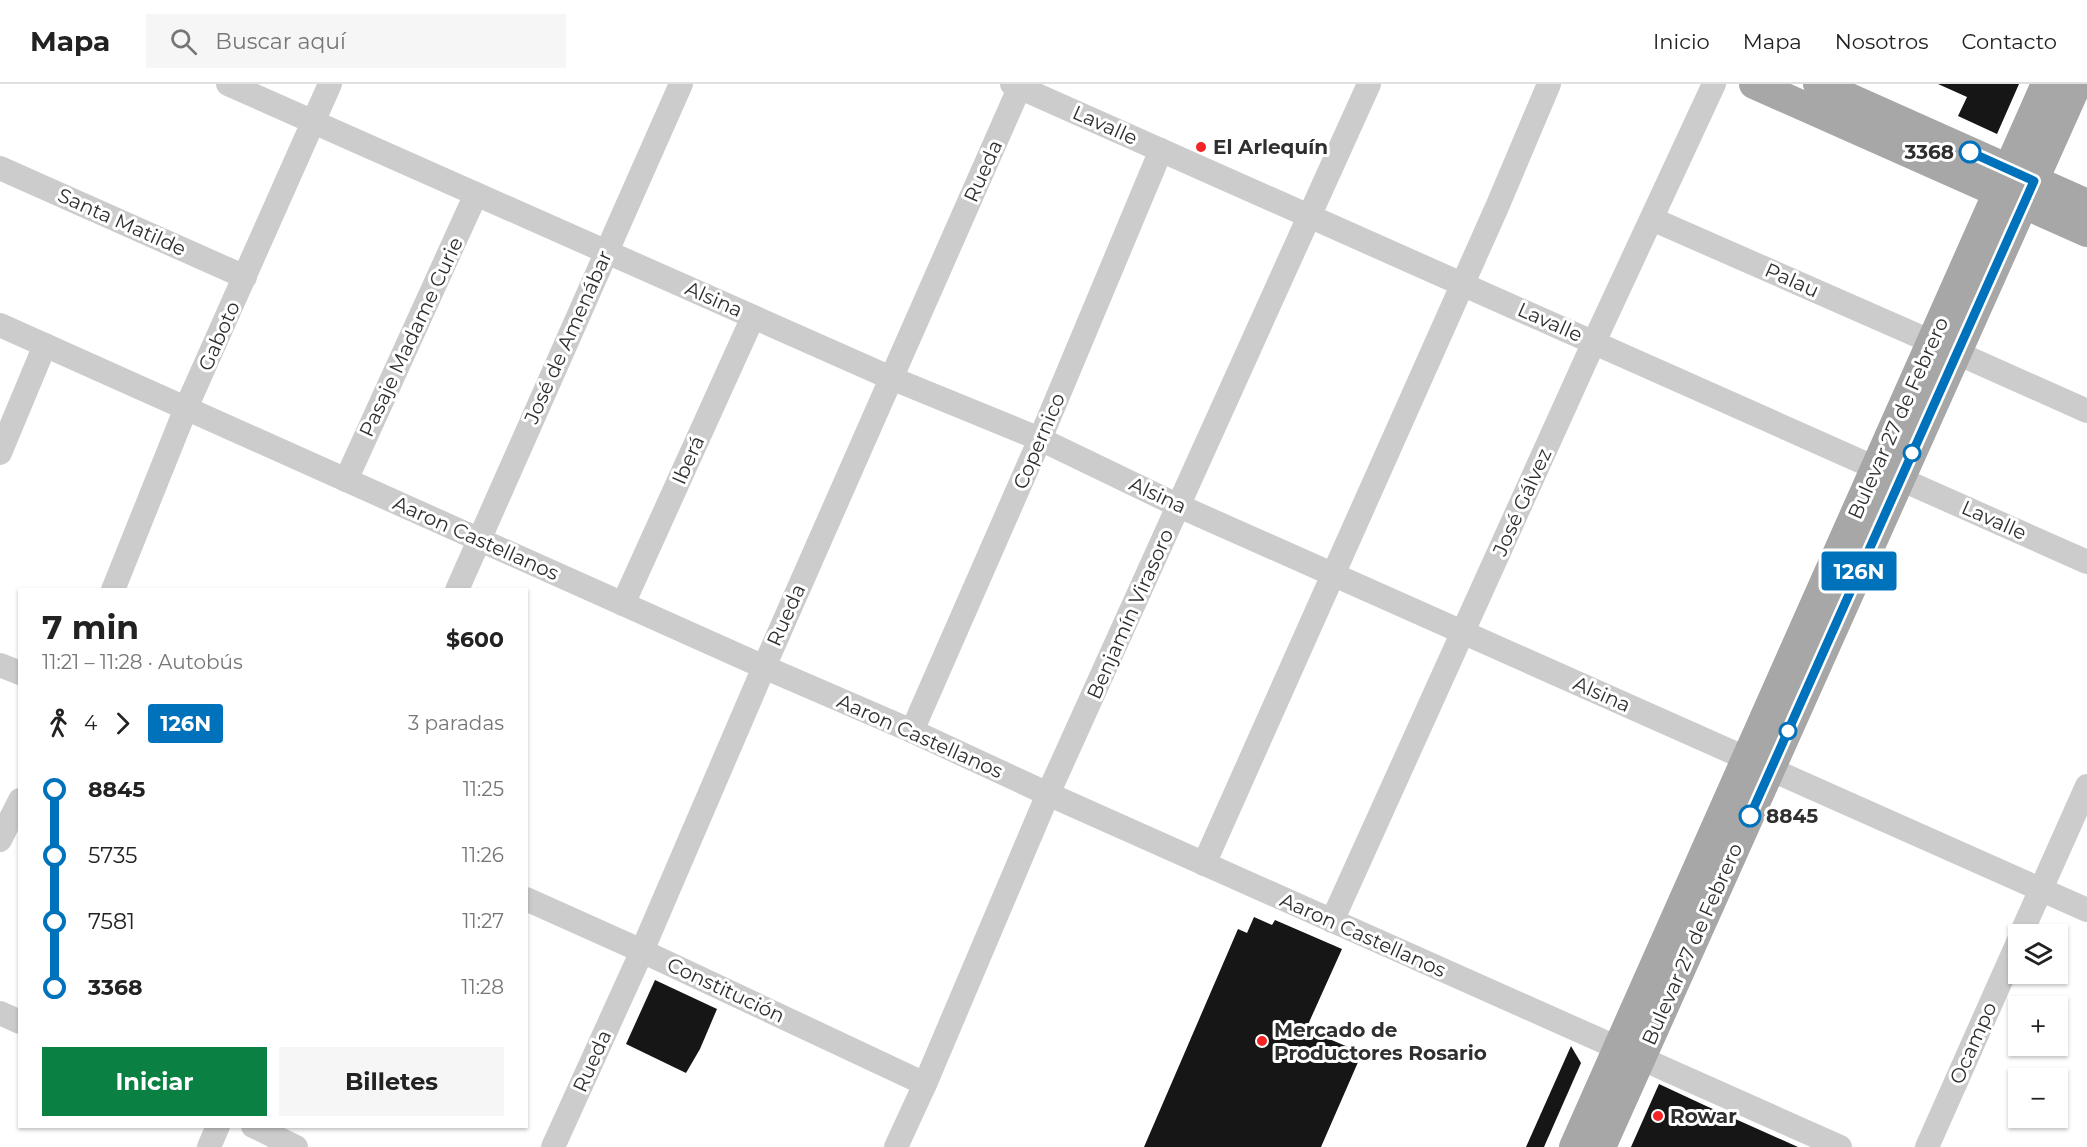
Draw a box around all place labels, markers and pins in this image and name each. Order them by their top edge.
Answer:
place label: El Arlequín [1213,135,1328,159]
marker: El Arlequín [1194,140,1208,154]
place label: 3368 [1903,140,1954,164]
marker: 3368 [1959,141,1981,163]
unlabelled marker [1903,444,1921,462]
unlabelled marker [1779,722,1797,740]
place label: 8845 [1766,804,1818,828]
marker: 8845 [1739,805,1761,827]
place label: Mercado de Productores Rosario [1274,1018,1487,1065]
marker: Mercado de Productores Rosario [1255,1034,1269,1048]
place label: Rowar [1670,1104,1737,1128]
marker: Rowar [1651,1109,1665,1123]

